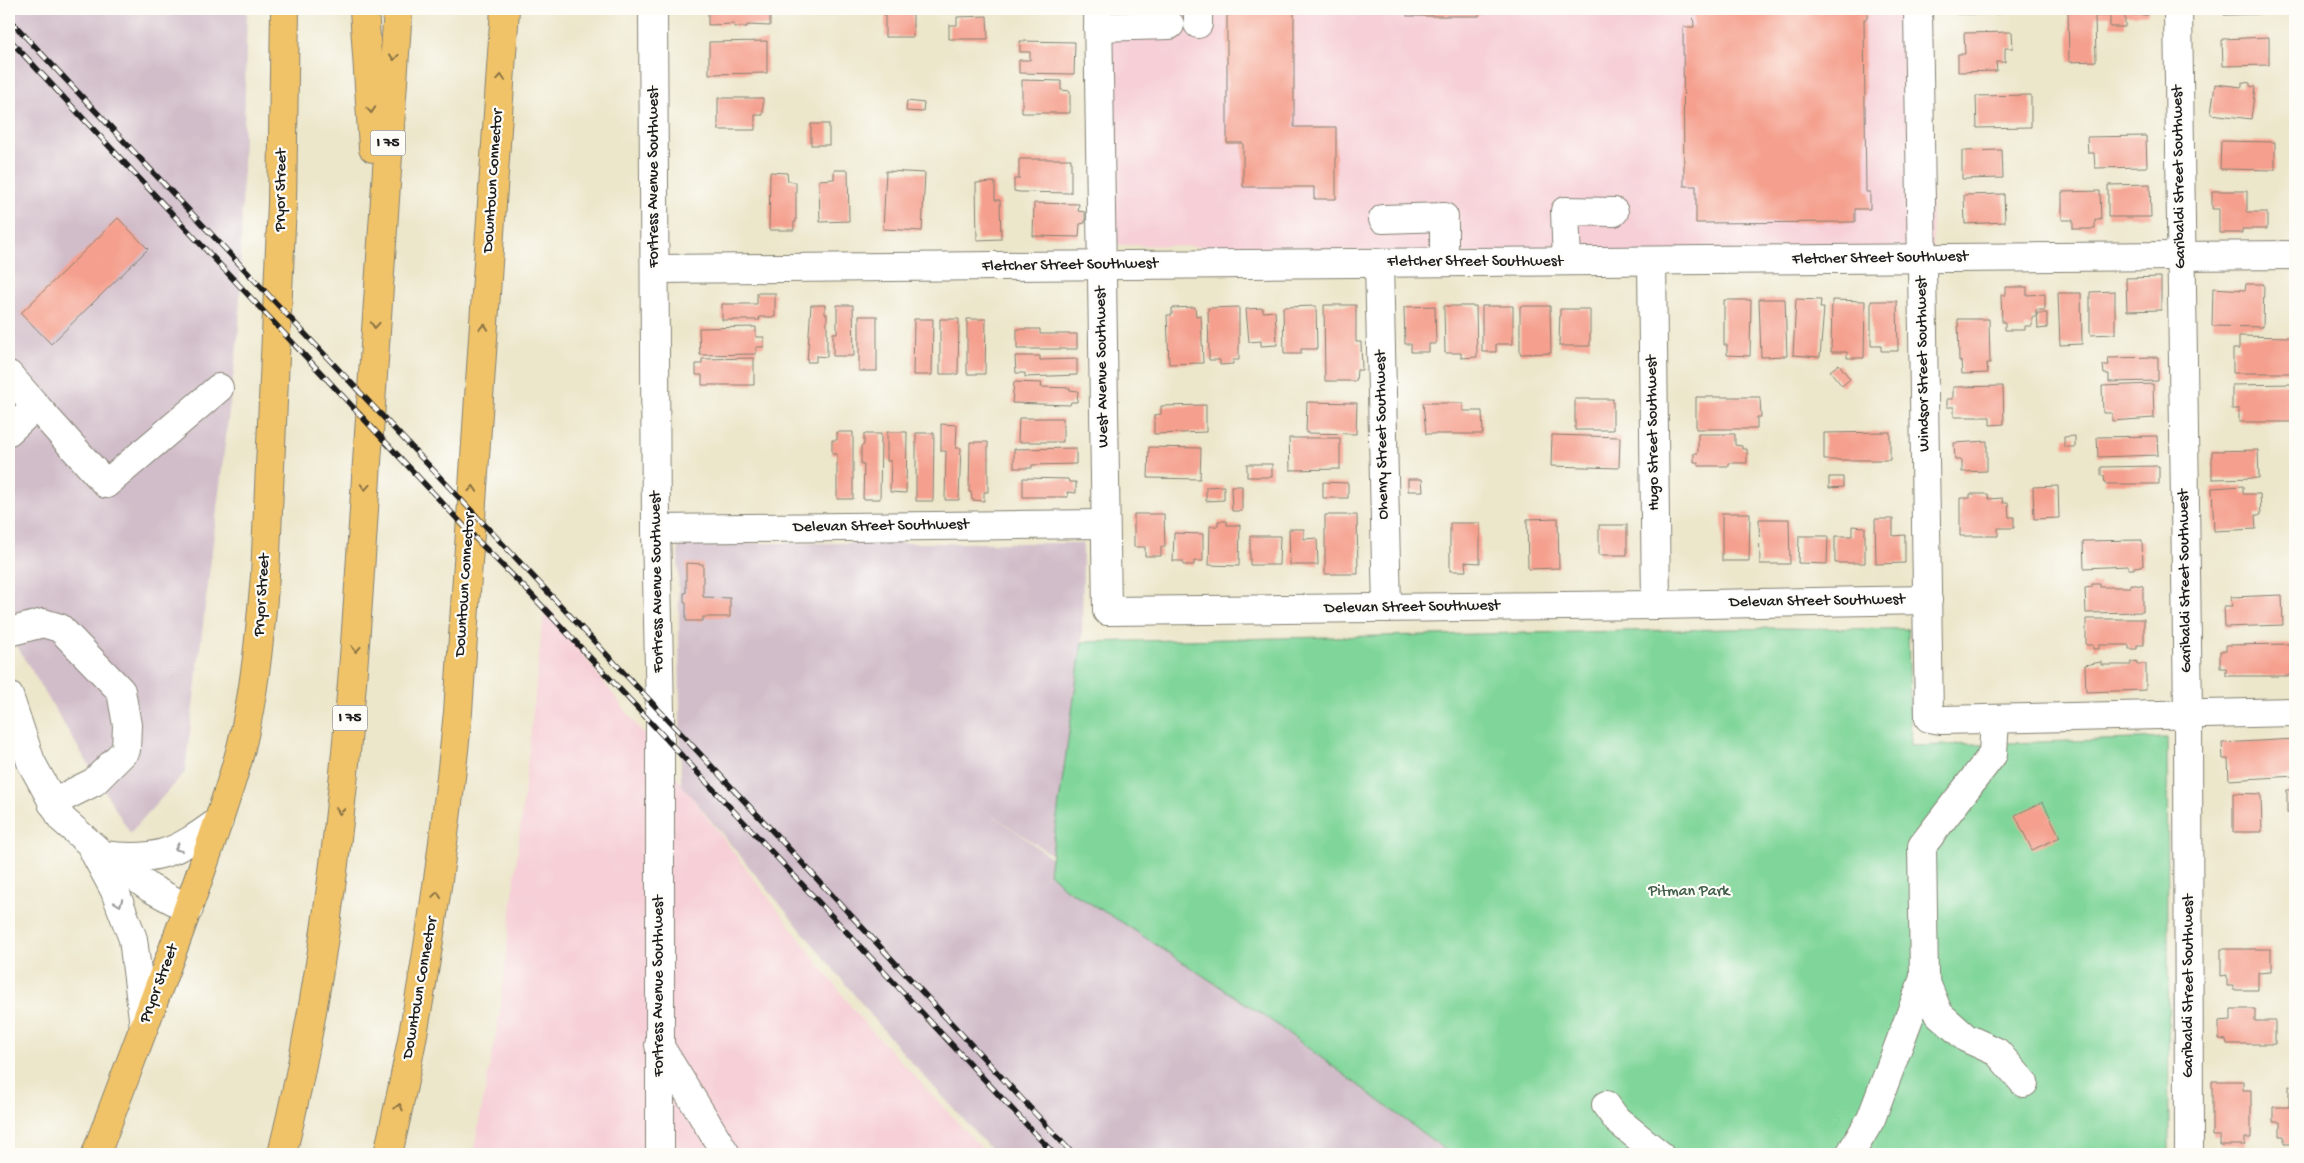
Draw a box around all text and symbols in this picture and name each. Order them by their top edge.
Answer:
one-way arrow [389,54,400,62]
one-way arrow [495,73,506,81]
street label: Garibaldi Street Southwest [2169,84,2191,269]
street label: Fortress Avenue Southwest [645,85,664,269]
one-way arrow [365,106,376,114]
street label: Downtown Connector [479,107,509,254]
road number: I 75 [370,130,406,156]
street label: Pryor Street [272,147,292,233]
street label: Fletcher Street Southwest [1791,248,1970,270]
street label: Fletcher Street Southwest [1386,253,1565,272]
street label: Fletcher Street Southwest [981,255,1160,277]
street label: Windsor Street Southwest [1913,275,1935,452]
street label: West Avenue Southwest [1092,285,1114,448]
one-way arrow [370,321,381,329]
one-way arrow [478,323,489,331]
street label: Ohenry Street Southwest [1372,349,1394,520]
street label: Hugo Street Southwest [1643,354,1665,511]
one-way arrow [360,484,371,492]
one-way arrow [467,485,478,493]
street label: Garibaldi Street Southwest [2175,488,2197,673]
street label: Fortress Avenue Southwest [647,490,669,674]
street label: Downtown Connector [451,511,481,658]
street label: Delevan Street Southwest [792,516,970,538]
street label: Pryor Street [251,552,275,638]
street label: Delevan Street Southwest [1728,591,1906,613]
street label: Delevan Street Southwest [1323,597,1501,619]
one-way arrow [350,646,361,654]
road number: I 75 [332,706,368,730]
one-way arrow [335,808,346,816]
one-way arrow [174,841,183,852]
park label: Pitman Park [1648,883,1731,902]
one-way arrow [431,891,442,899]
street label: Garibaldi Street Southwest [2180,893,2199,1078]
street label: Fortress Avenue Southwest [650,894,669,1078]
one-way arrow [113,898,124,907]
street label: Downtown Connector [399,914,443,1061]
street label: Pryor Street [136,941,184,1027]
one-way arrow [393,1102,404,1111]

